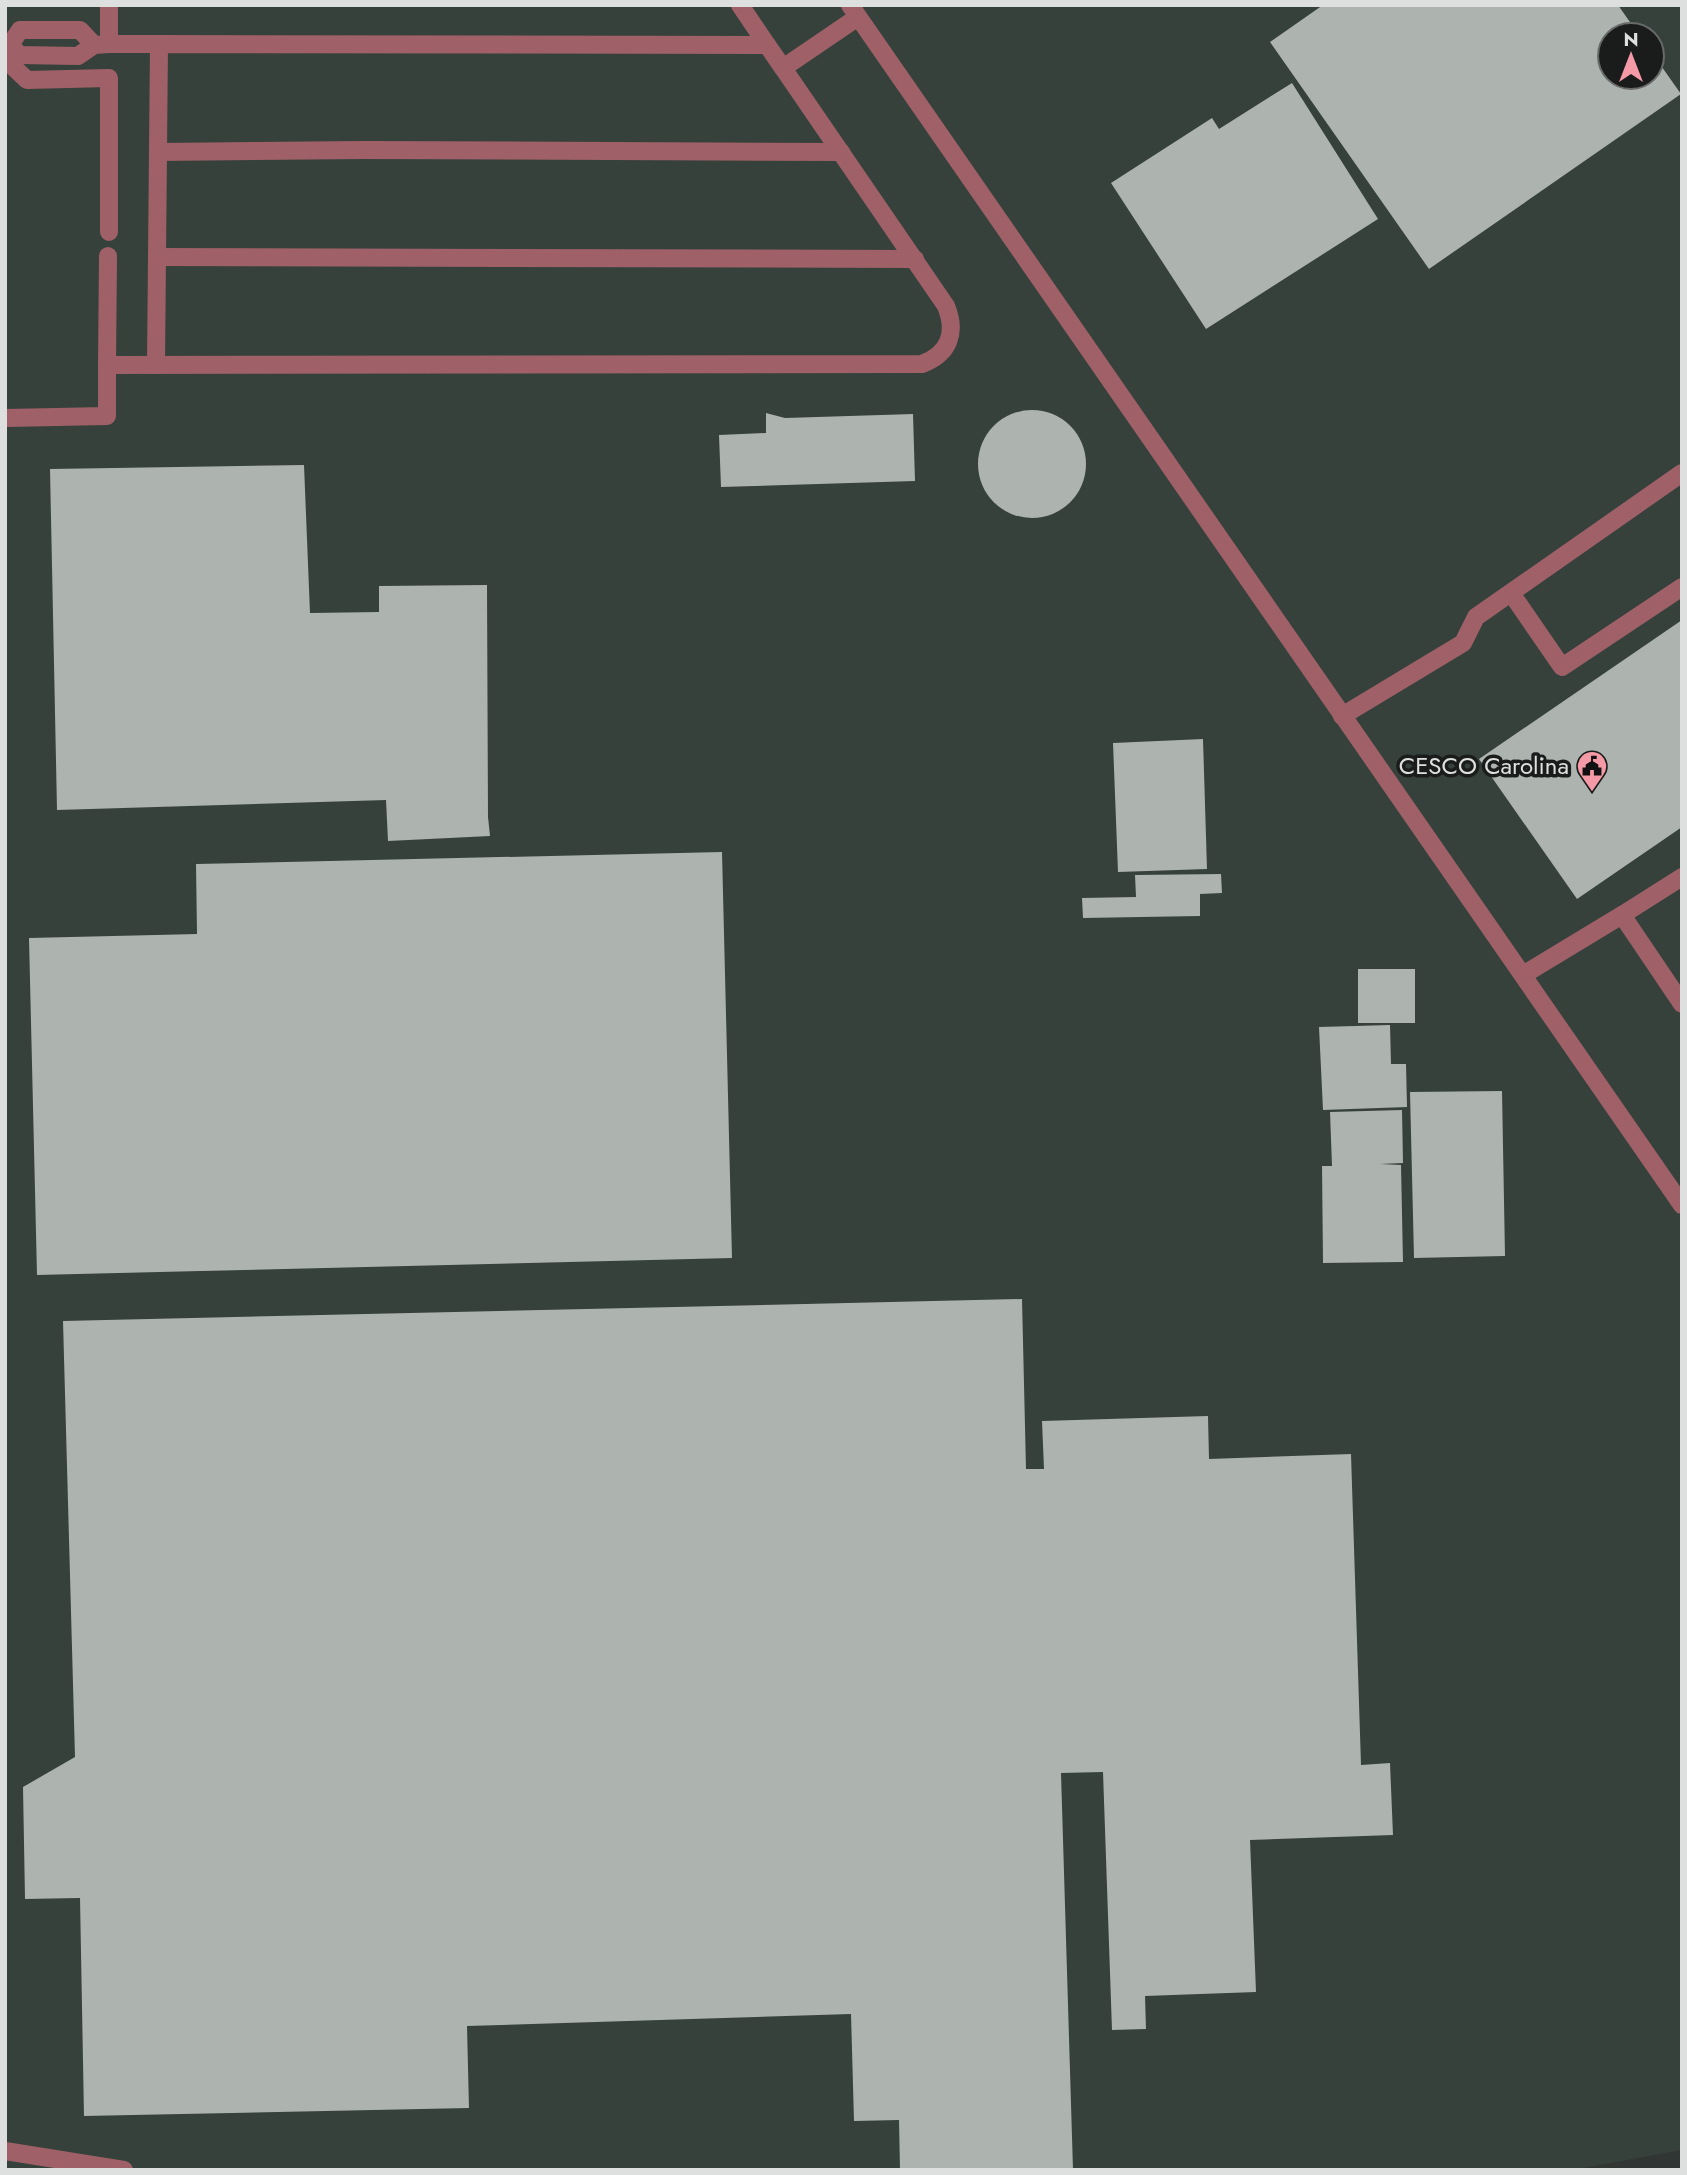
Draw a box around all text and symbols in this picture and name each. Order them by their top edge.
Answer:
north arrow [1596,21,1666,91]
text: N [1623,26,1639,53]
place label: CESCO Carolina [1399,748,1569,783]
public building icon: CESCO Carolina [1575,749,1609,793]

